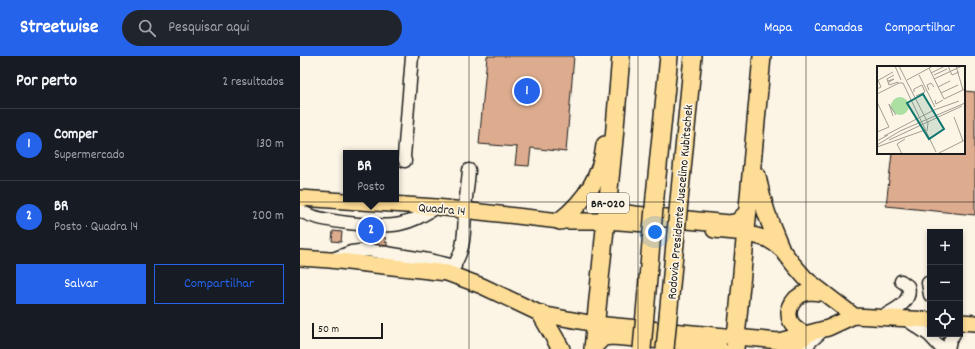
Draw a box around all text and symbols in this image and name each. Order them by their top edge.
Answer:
search box [122,10,402,46]
text: Streetwise [20,15,98,42]
icon: search [136,17,158,39]
text: Pesquisar aqui [168,17,249,39]
text: Mapa [764,18,792,38]
text: Camadas [814,18,863,38]
text: Compartilhar [885,18,955,38]
inset map [877,66,965,154]
text: Por perto [16,70,77,94]
text: 2 resultados [222,73,284,92]
pin: 1 [514,76,540,106]
street label: Rodovia Presidente Juscelino Kubitschek [664,104,699,300]
text: Comper [54,124,97,146]
text: 1 [28,135,30,154]
text: 130 m [256,135,284,154]
text: Supermercado [54,146,125,165]
popup [343,150,399,202]
text: BR [357,156,372,178]
text: Posto [357,178,385,197]
road number: BR-020 [587,193,629,213]
text: BR [54,196,68,218]
street label: Quadra 14 [417,199,466,222]
text: 2 [26,207,32,226]
text: 200 m [252,207,284,226]
pin: 2 [358,215,384,245]
text: Posto · Quadra 14 [54,218,138,237]
your location [645,222,665,242]
map controls [927,229,963,337]
button: + [927,229,963,265]
button: Salvar [16,264,146,304]
button: Compartilhar [154,264,284,304]
button: − [927,265,963,301]
button: locate [927,301,963,337]
scale bar [312,321,383,340]
text: 50 m [318,322,339,338]

